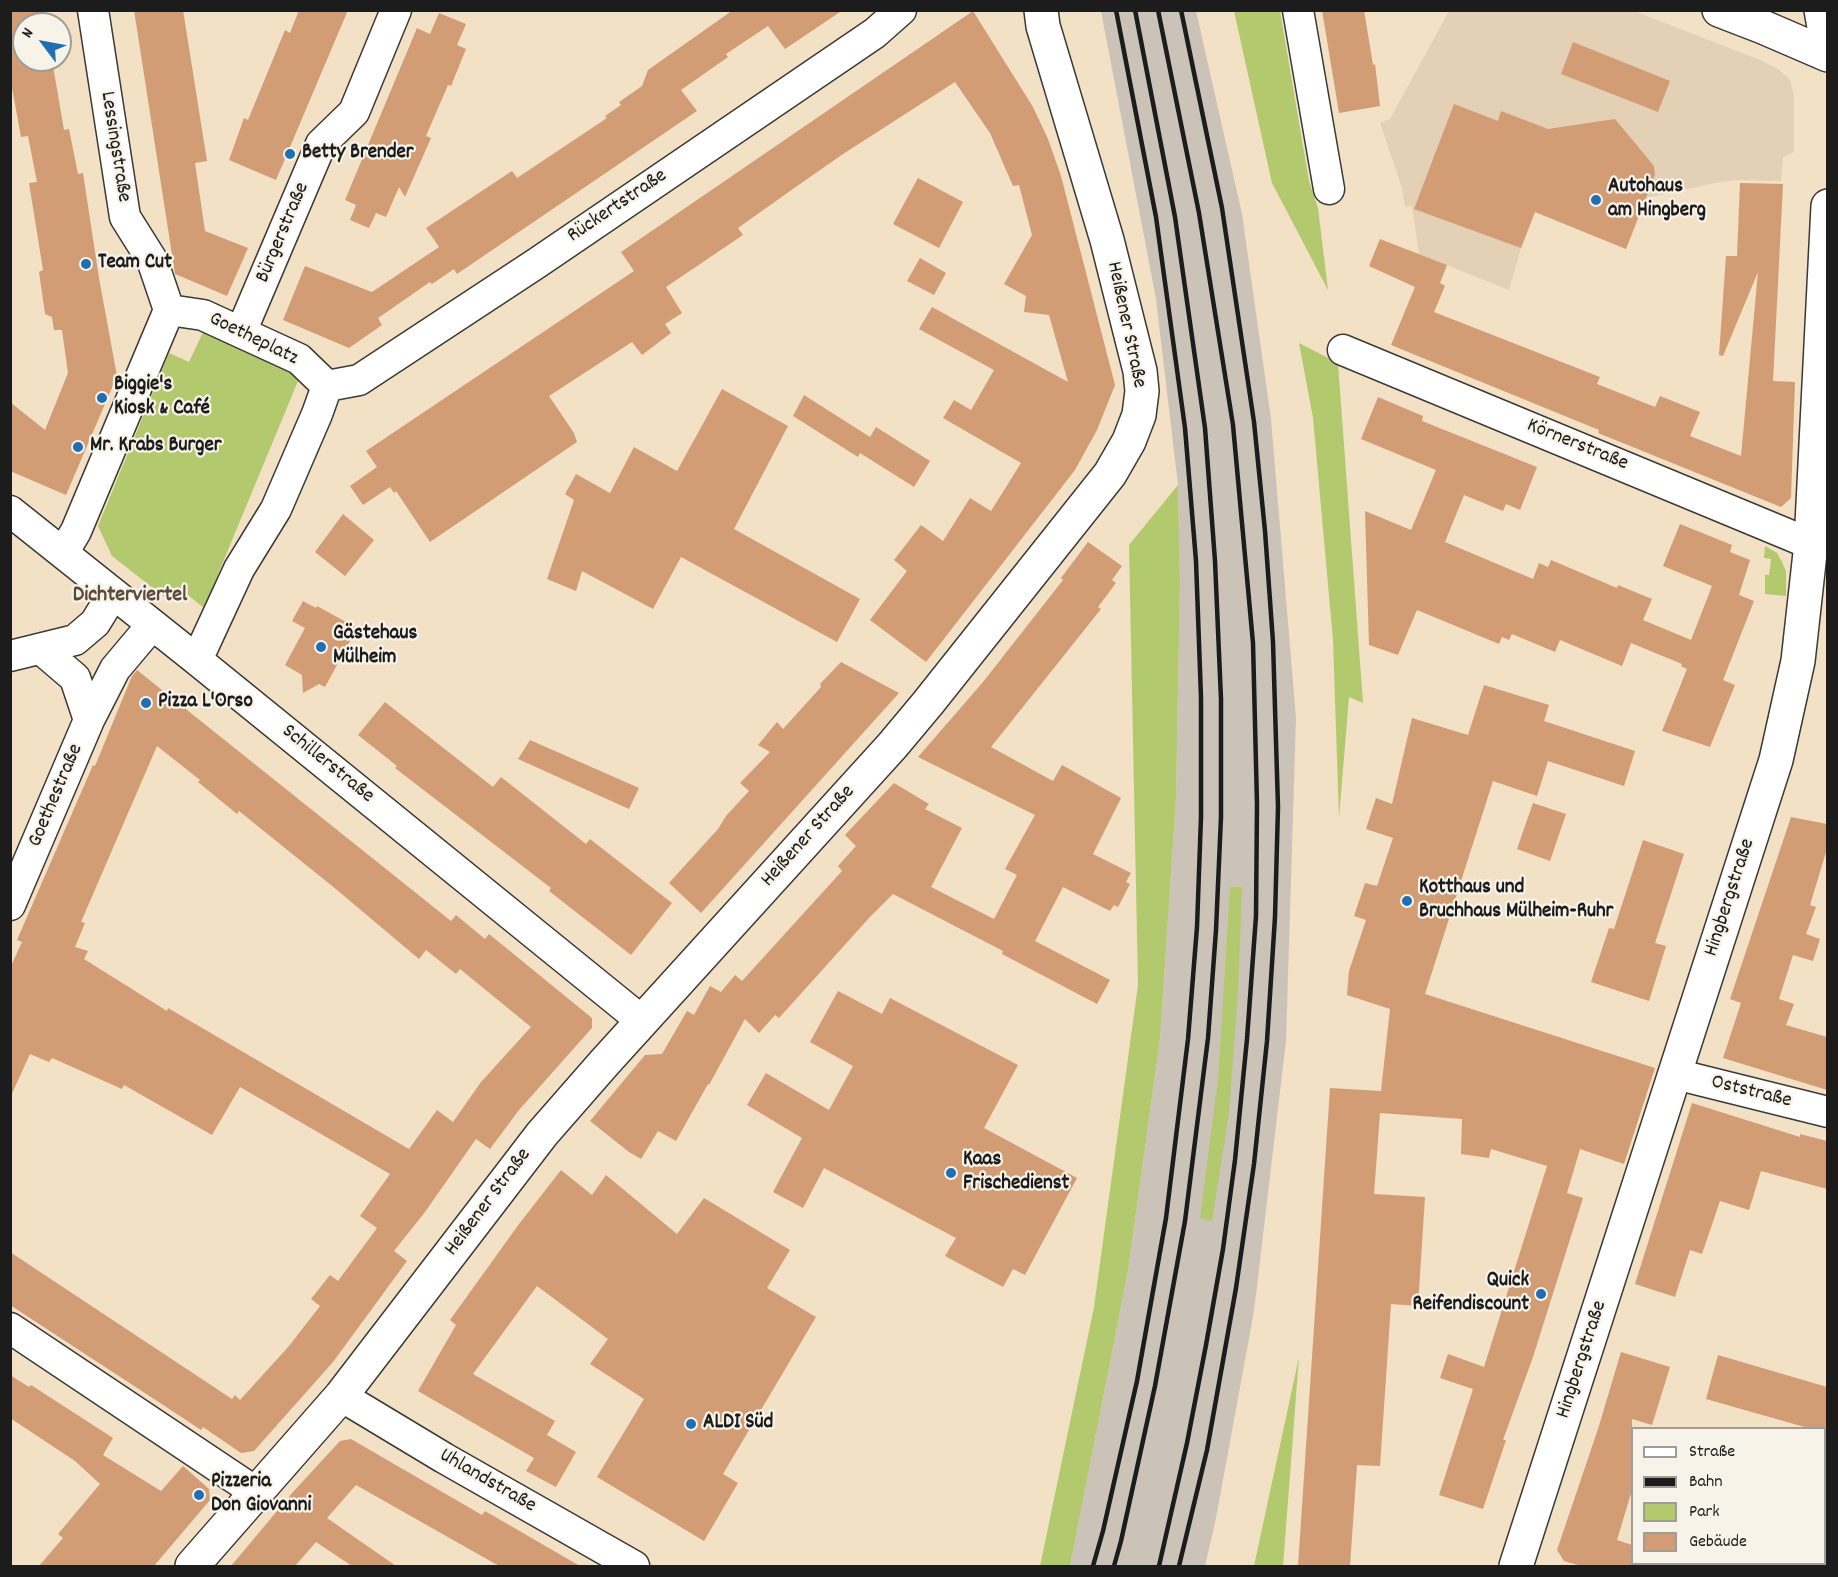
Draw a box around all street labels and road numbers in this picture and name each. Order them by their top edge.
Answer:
street label: Lessingstraße [93,90,135,204]
street label: Rückertstraße [563,165,673,249]
street label: Bürgerstraße [252,179,316,287]
street label: Heißener Straße [1099,260,1151,390]
street label: Goetheplatz [204,308,302,372]
street label: Körnerstraße [1523,414,1631,478]
street label: Schillerstraße [276,720,378,810]
street label: Goethestraße [24,741,90,851]
street label: Heißener Straße [757,781,861,893]
street label: Hingbergstraße [1700,836,1762,960]
street label: Oststraße [1708,1071,1794,1115]
street label: Heißener Straße [440,1144,538,1262]
street label: Hingbergstraße [1552,1298,1614,1422]
street label: Uhlandstraße [434,1444,540,1520]

